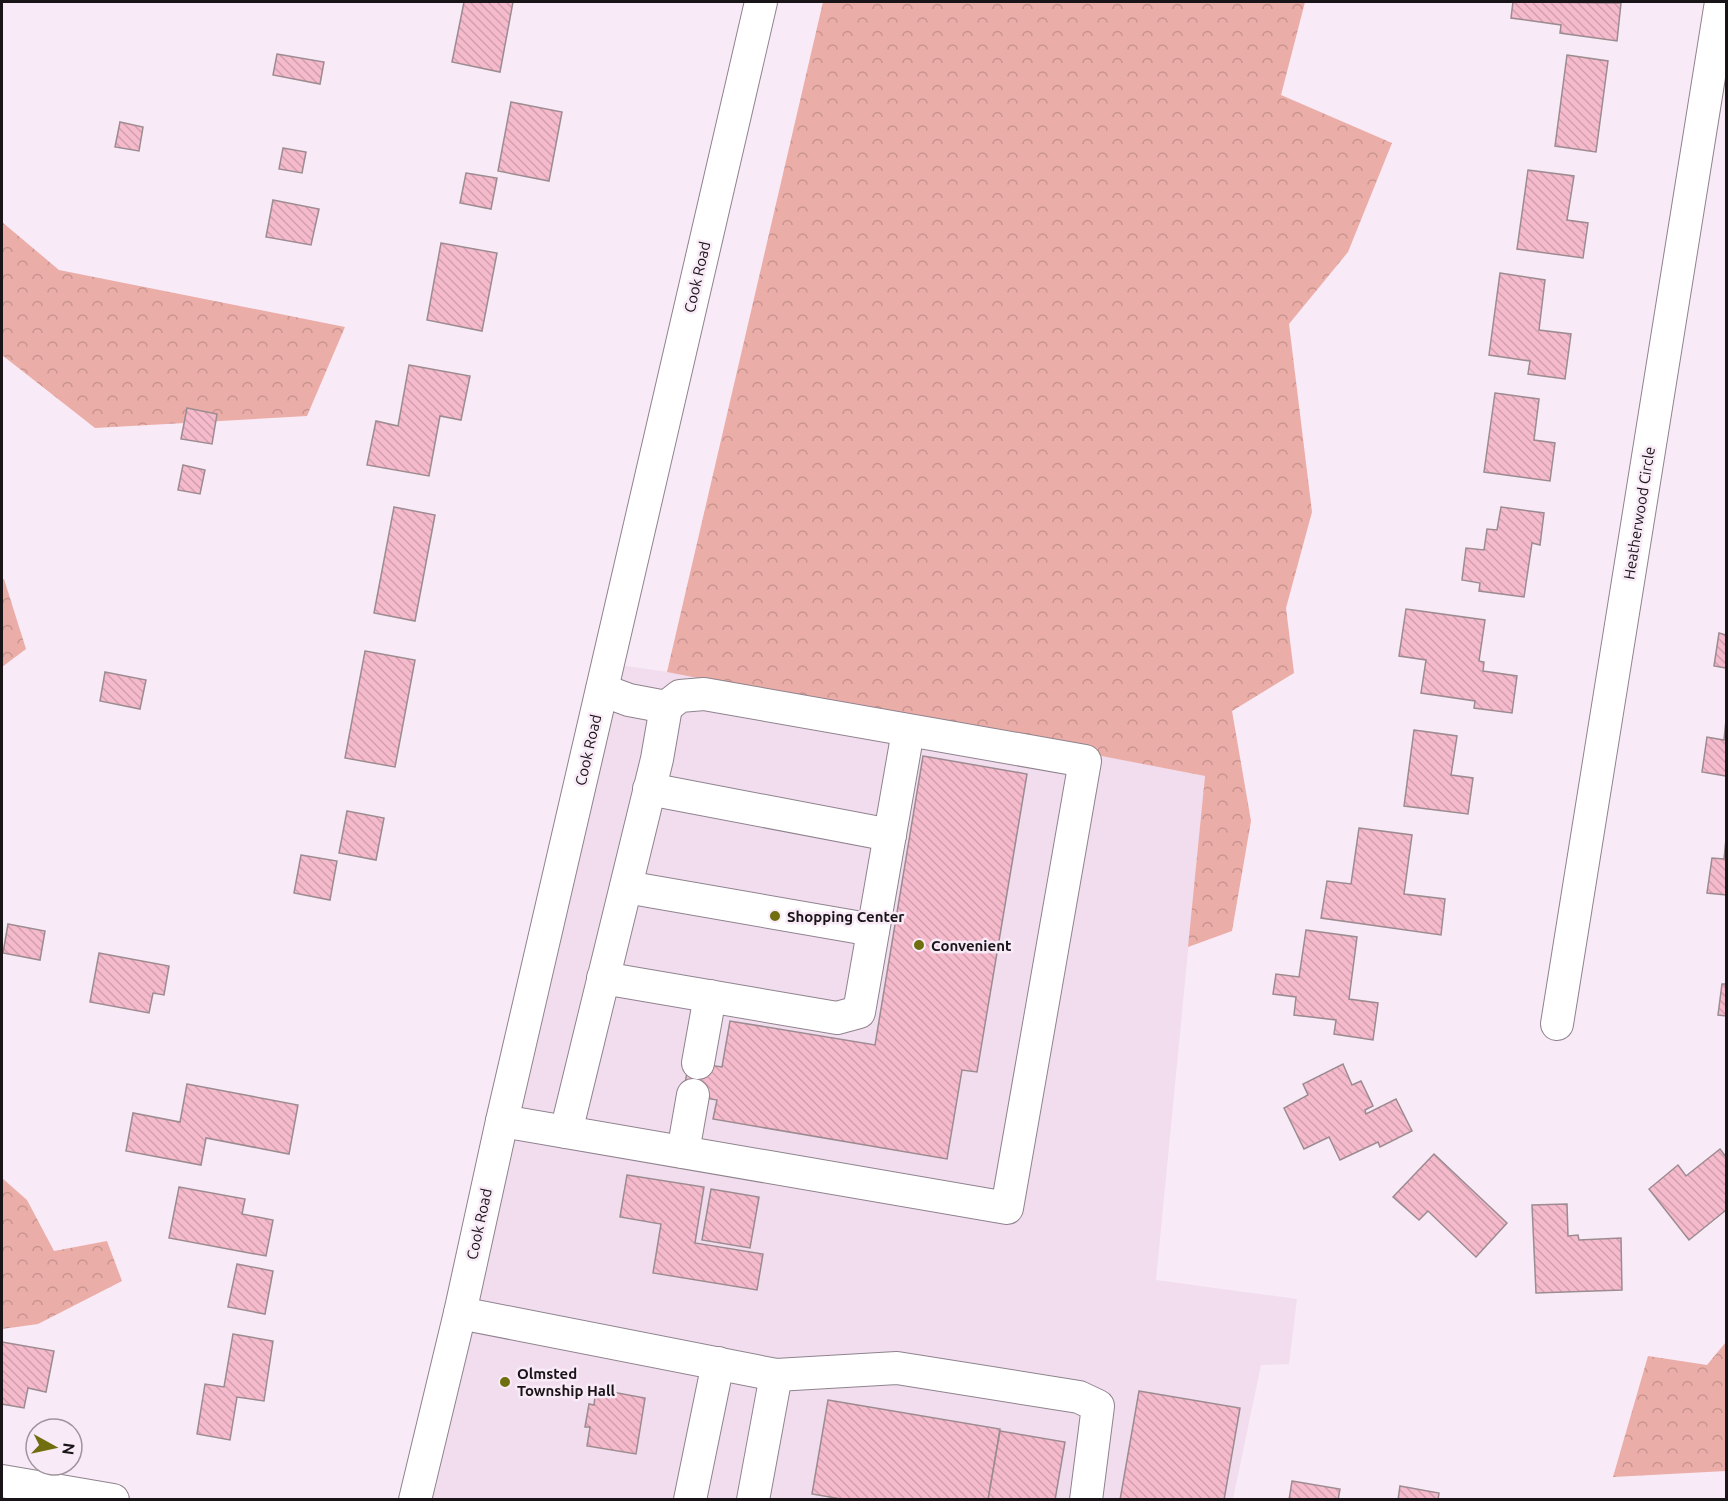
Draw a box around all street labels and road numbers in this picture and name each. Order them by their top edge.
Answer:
street label: Cook Road [681,240,713,314]
street label: Heatherwood Circle [1620,445,1658,581]
street label: Cook Road [572,713,604,787]
street label: Cook Road [463,1187,495,1261]

